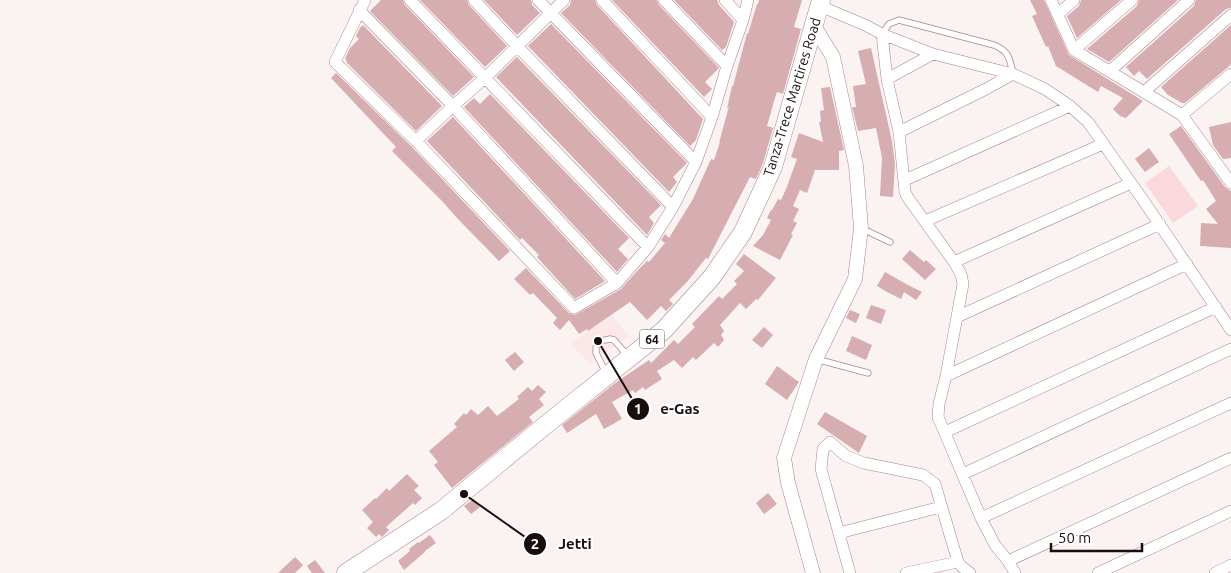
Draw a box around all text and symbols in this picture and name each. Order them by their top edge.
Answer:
street label: Tanza-Trece Martires Road [760,16,824,178]
road number: 64 [640,329,664,348]
callout: e-Gas [626,394,710,424]
text: 1 [634,400,642,417]
text: e-Gas [660,400,700,417]
scale bar [1051,520,1142,552]
callout: Jetti [523,529,601,559]
text: 50 m [1058,529,1091,546]
text: 2 [531,535,539,552]
text: Jetti [558,535,592,552]

